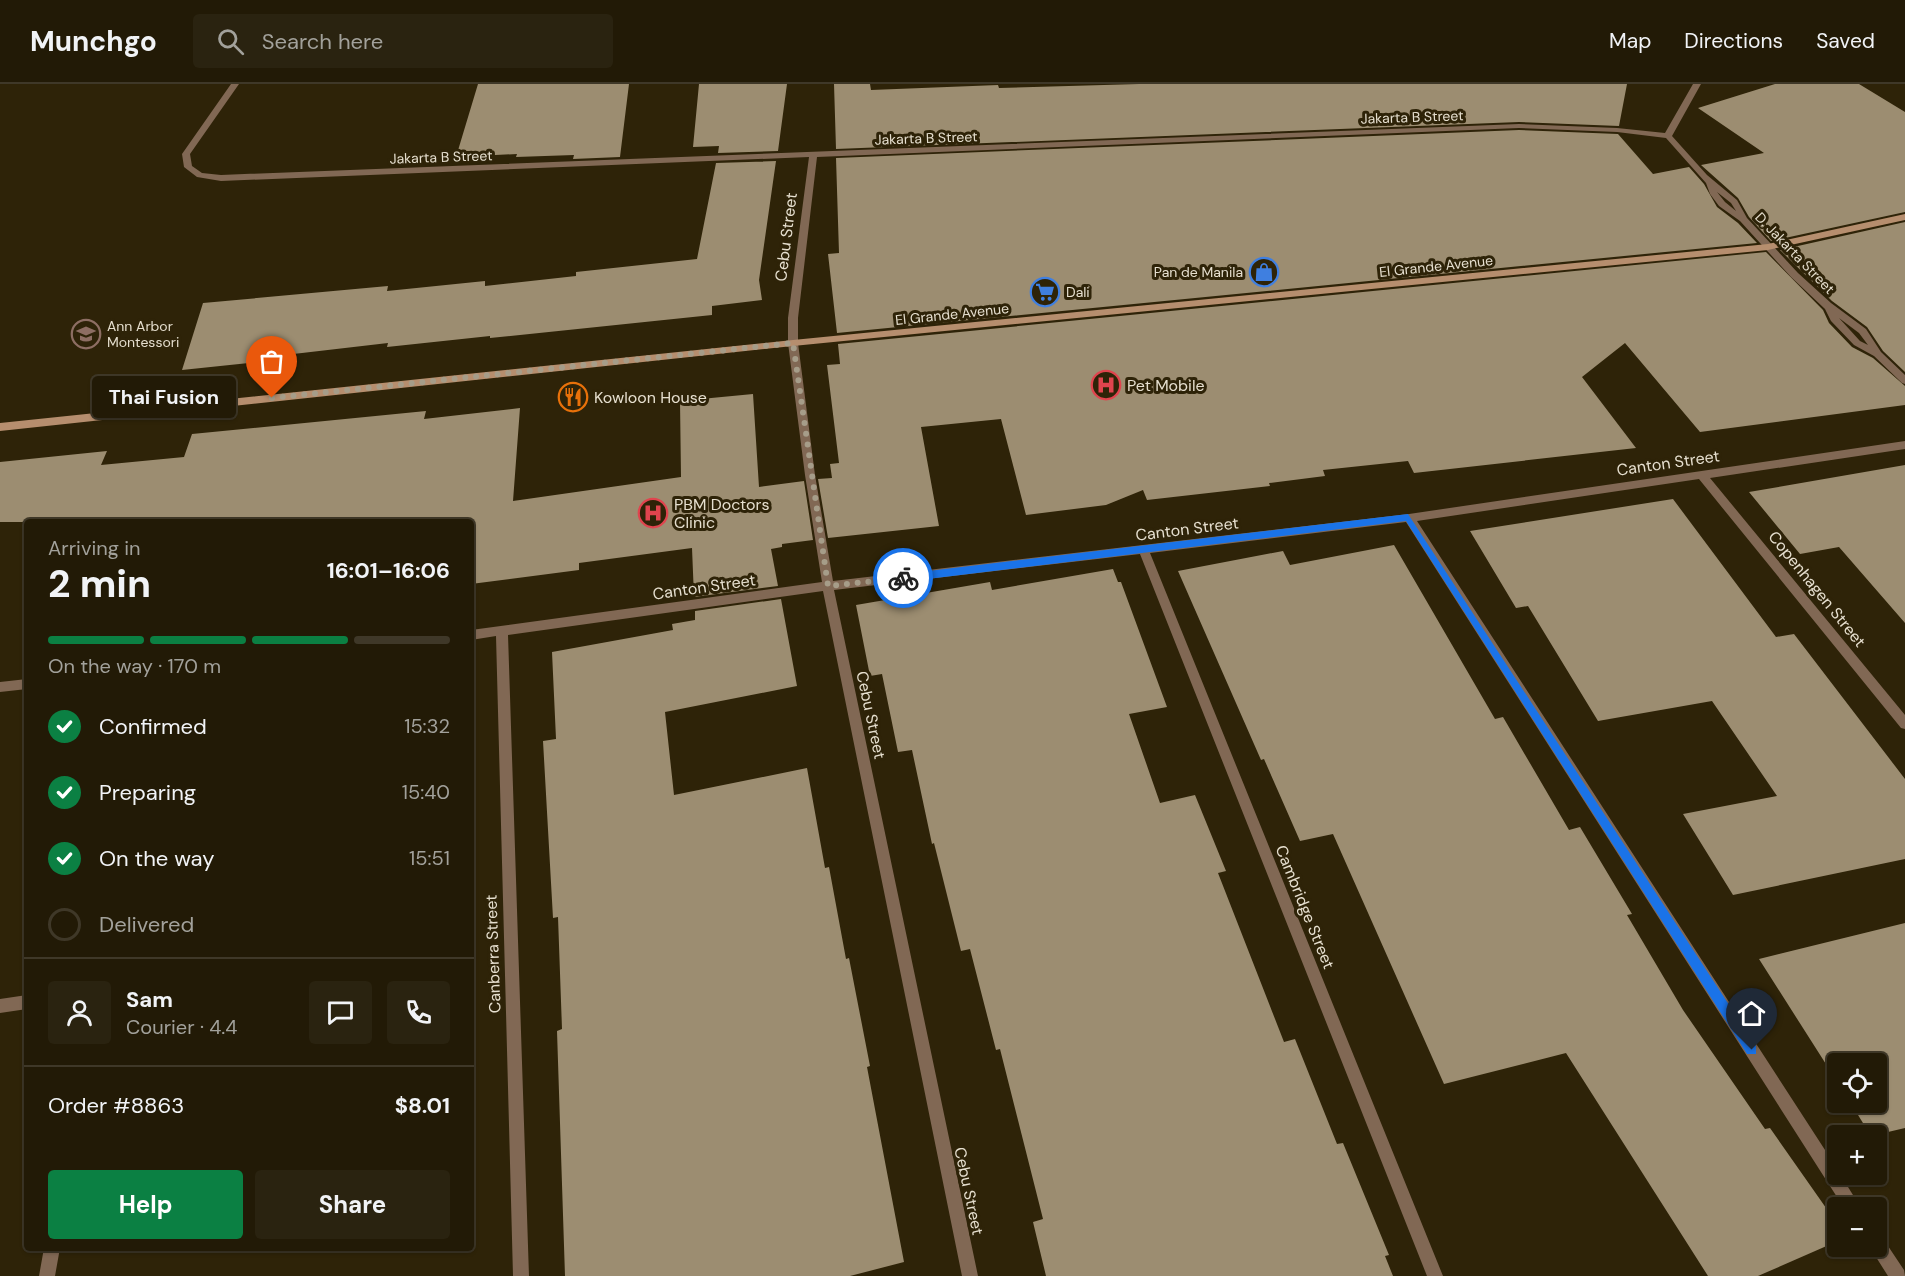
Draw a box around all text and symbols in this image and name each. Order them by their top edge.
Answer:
search box [193,14,613,68]
text: Munchgo [30,23,157,60]
icon: search [214,25,247,58]
text: Search here [262,27,383,56]
text: Map [1609,27,1651,55]
text: Directions [1684,27,1783,55]
text: Saved [1816,27,1875,55]
street label: Jakarta B Street [1360,106,1464,128]
street label: Jakarta B Street [874,127,978,149]
street label: Jakarta B Street [389,146,493,168]
street label: Cebu Street [770,191,802,283]
street label: D. Jakarta Street [1751,208,1839,298]
street label: El Grande Avenue [1378,251,1494,281]
shop icon: Pan de Manila [1248,256,1280,288]
place label: Pan de Manila [1154,263,1243,281]
supermarket icon: Dali [1029,276,1061,308]
place label: Dali [1066,283,1090,301]
street label: El Grande Avenue [894,299,1010,329]
place label: Ann Arbor Montessori [107,317,179,351]
school or university icon: Ann Arbor Montessori [70,318,102,350]
pin [246,336,297,398]
icon: bag [255,345,288,378]
hospital icon: Pet Mobile [1090,369,1122,401]
place label: Pet Mobile [1127,375,1205,396]
callout: Thai Fusion [92,377,236,419]
restaurant icon: Kowloon House [557,381,589,413]
text: Thai Fusion [109,384,219,410]
place label: Kowloon House [594,387,707,408]
street label: Canton Street [1615,445,1721,481]
place label: PBM Doctors Clinic [674,494,770,533]
hospital icon: PBM Doctors Clinic [637,497,669,529]
street label: Canton Street [1134,512,1240,546]
street label: Copenhagen Street [1764,527,1870,651]
text: Arriving in [48,535,140,561]
courier [873,548,933,608]
text: 16:01–16:06 [327,556,450,585]
text: 2 min [48,558,151,609]
icon: bike [887,562,920,595]
street label: Canton Street [651,569,757,605]
text: On the way · 170 m [48,653,221,679]
street label: Cebu Street [851,669,891,761]
icon: check [48,710,81,743]
text: Confirmed [99,712,207,741]
text: 15:32 [404,713,450,739]
icon: check [48,776,81,809]
text: Preparing [99,778,196,807]
text: 15:40 [402,779,450,805]
icon: check [48,842,81,875]
street label: Cambridge Street [1271,842,1339,972]
text: On the way [99,844,214,873]
text: 15:51 [409,845,450,871]
street label: Canberra Street [480,894,506,1014]
text: Delivered [99,910,194,939]
button: person [48,981,111,1044]
button: chat [309,981,372,1044]
button: phone [387,981,450,1044]
text: Sam [126,985,173,1014]
pin [1726,988,1777,1050]
icon: home [1735,997,1768,1030]
text: Courier · 4.4 [126,1014,237,1040]
map controls [1827,1053,1887,1257]
button: locate [1827,1053,1887,1113]
text: Order #8863 [48,1091,184,1120]
text: $8.01 [395,1091,450,1120]
button: + [1827,1125,1887,1185]
street label: Cebu Street [949,1145,989,1237]
button: Help [48,1170,243,1239]
button: Share [255,1170,450,1239]
button: − [1827,1197,1887,1257]

